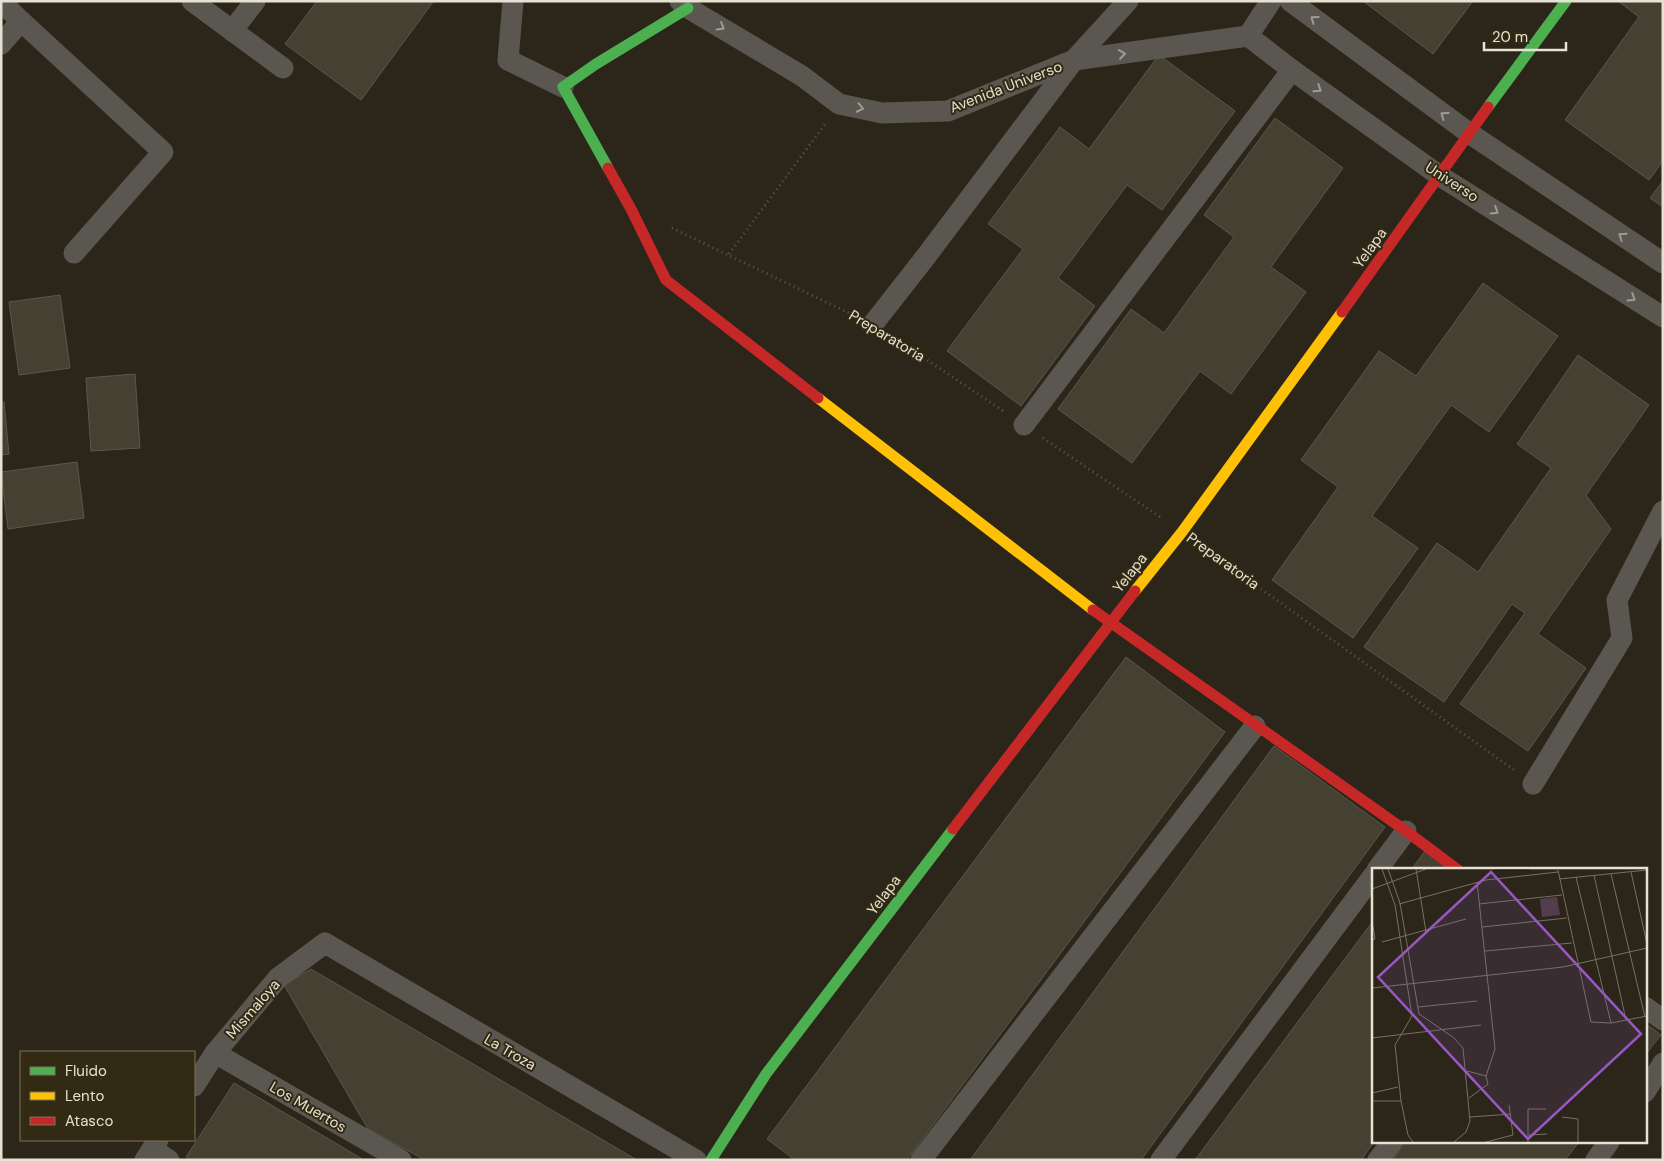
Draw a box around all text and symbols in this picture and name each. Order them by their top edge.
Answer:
one-way arrow [1311,16,1320,24]
scale bar [1484,20,1566,52]
one-way arrow [716,21,725,31]
text: 20 m [1492,27,1528,47]
one-way arrow [1118,49,1126,60]
street label: Avenida Universo [947,56,1065,118]
one-way arrow [1312,83,1322,92]
one-way arrow [856,102,865,113]
one-way arrow [1440,112,1450,121]
street label: Universo [1421,157,1483,207]
one-way arrow [1490,204,1499,214]
street label: Yelapa [1349,224,1391,272]
one-way arrow [1619,233,1628,242]
one-way arrow [1627,292,1636,301]
street label: Preparatoria [845,305,929,367]
street label: Preparatoria [1183,528,1263,594]
street label: Yelapa [1108,549,1152,597]
inset map [1372,868,1646,1144]
street label: Yelapa [862,871,906,919]
street label: Mismaloya [222,975,284,1043]
street label: La Troza [480,1029,540,1075]
legend [20,1051,195,1141]
text: Fluido [65,1061,107,1081]
street label: Los Muertos [266,1077,350,1137]
text: Lento [65,1086,104,1106]
text: Atasco [65,1111,113,1131]

